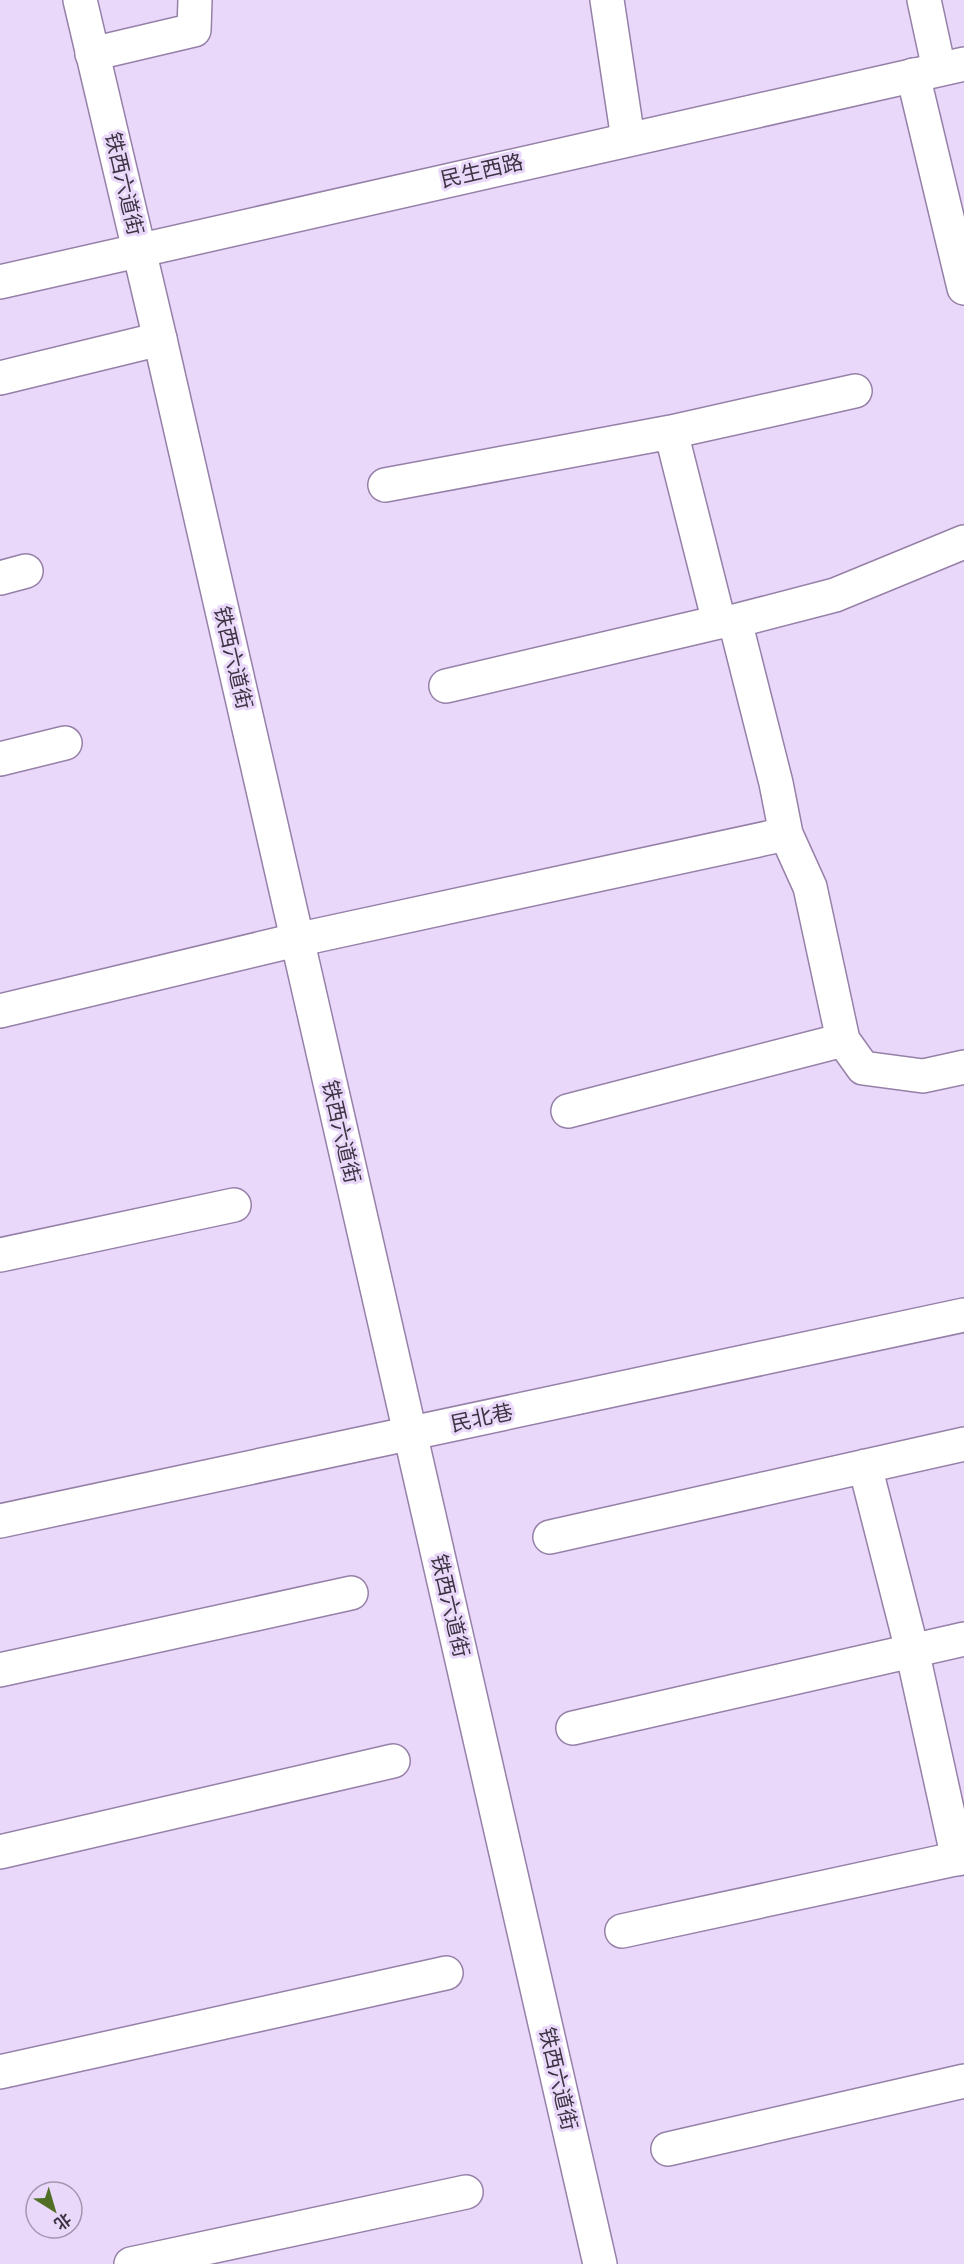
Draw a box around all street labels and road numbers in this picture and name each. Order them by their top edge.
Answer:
street label: 铁西六道街 [96,129,150,239]
street label: 民生西路 [437,147,527,197]
street label: 铁西六道街 [205,603,259,713]
street label: 铁西六道街 [313,1077,367,1187]
street label: 民北巷 [448,1397,516,1441]
street label: 铁西六道街 [422,1551,476,1661]
street label: 铁西六道街 [530,2024,584,2134]

